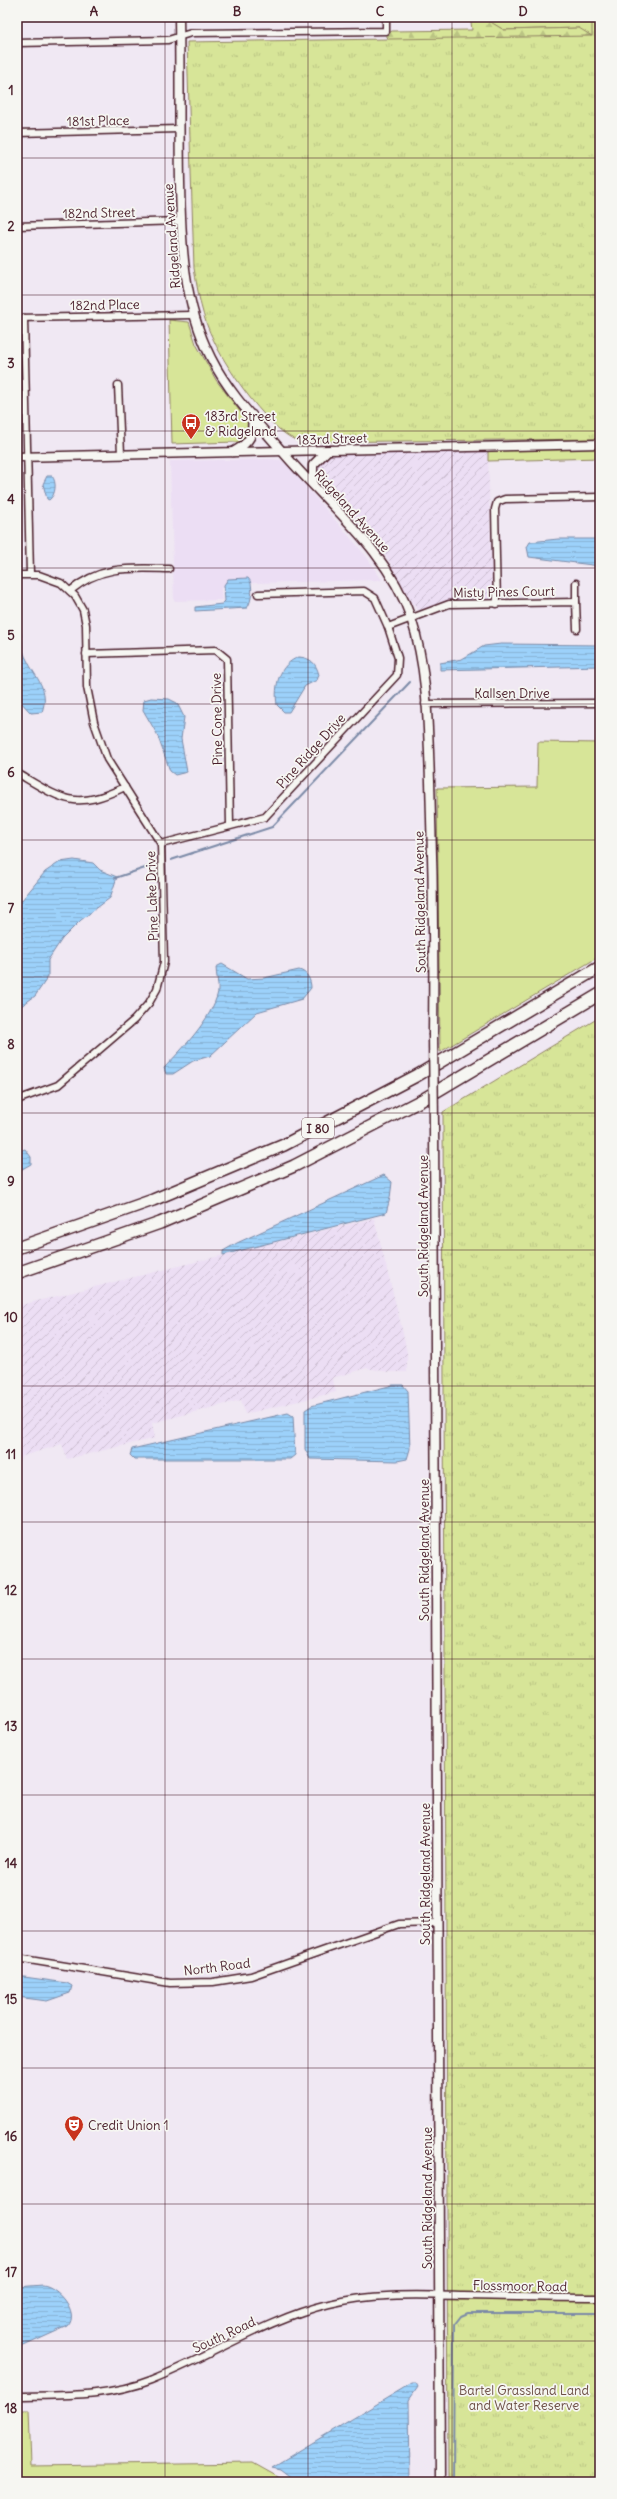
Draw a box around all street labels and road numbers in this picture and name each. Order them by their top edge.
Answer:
street label: 181st Place [67,112,129,130]
street label: Ridgeland Avenue [160,183,184,289]
street label: 182nd Street [62,204,136,222]
street label: 182nd Place [70,296,140,314]
street label: 183rd Street [296,429,368,449]
street label: Ridgeland Avenue [310,466,394,556]
street label: Misty Pines Court [453,583,555,601]
street label: Pine Cone Drive [208,673,226,765]
street label: Kallsen Drive [474,685,550,702]
street label: Pine Ridge Drive [273,710,349,792]
street label: South Ridgeland Avenue [410,831,430,973]
street label: Pine Lake Drive [142,851,162,941]
road number: I 80 [302,1118,334,1138]
street label: South Ridgeland Avenue [415,1155,432,1297]
street label: South Ridgeland Avenue [416,1479,433,1621]
street label: South Ridgeland Avenue [417,1803,434,1945]
street label: North Road [183,1954,252,1980]
street label: South Ridgeland Avenue [419,2127,436,2269]
street label: Flossmoor Road [473,2277,568,2295]
street label: South Road [190,2313,259,2357]

